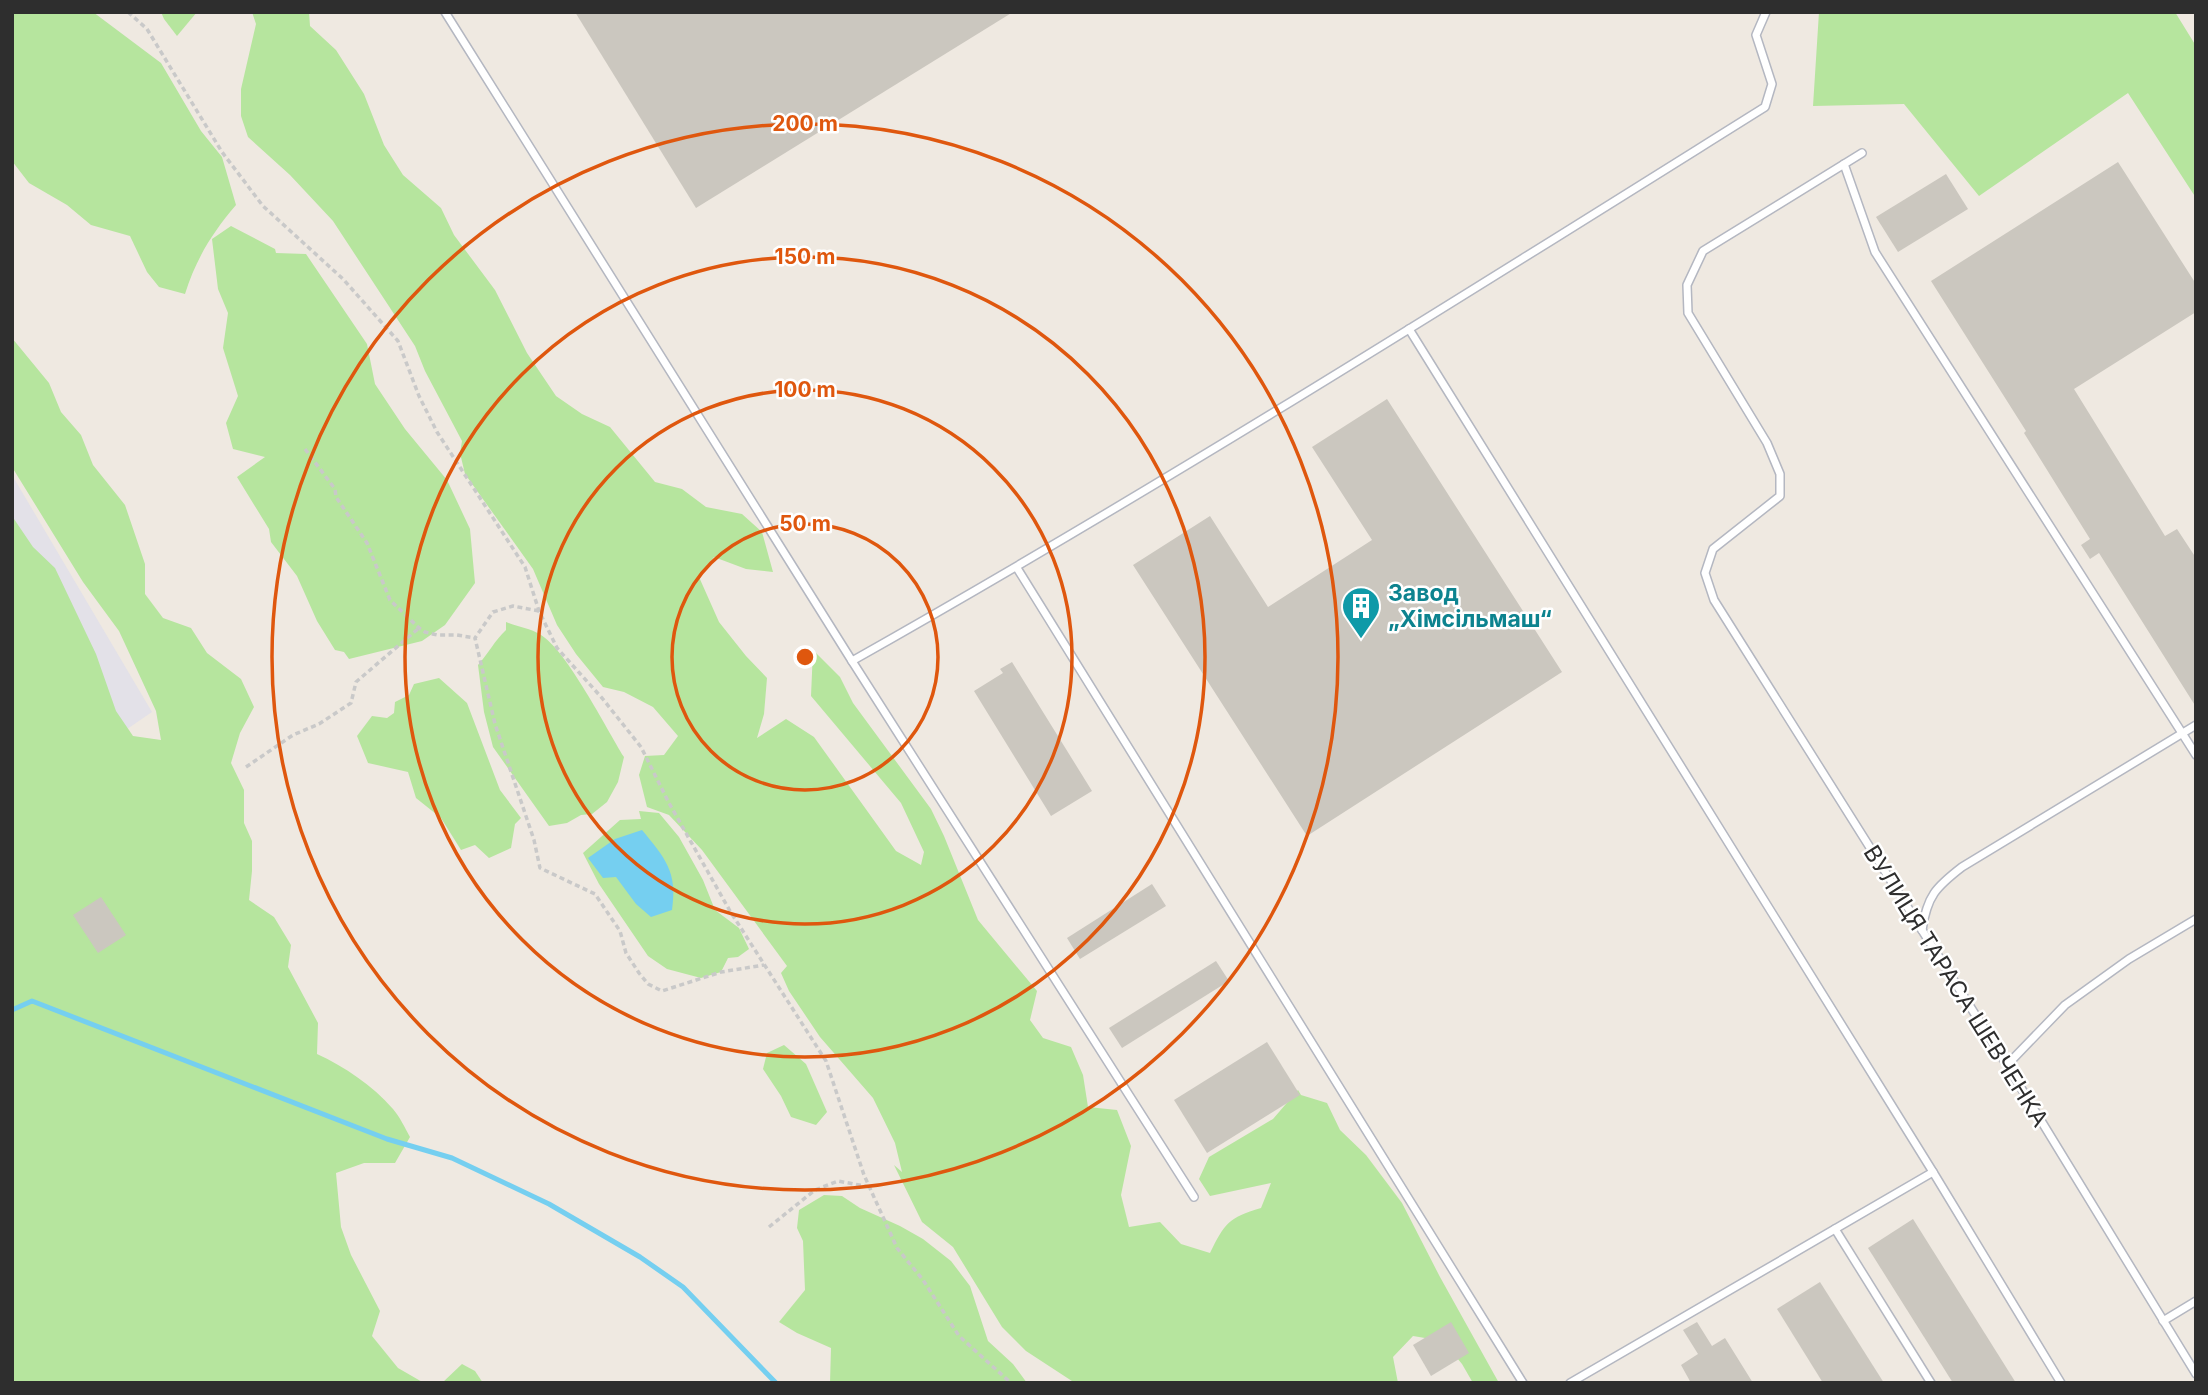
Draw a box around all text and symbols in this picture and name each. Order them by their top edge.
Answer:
text: 200 m [772,111,838,136]
text: 150 m [775,244,835,269]
text: 100 m [774,377,836,402]
text: 50 m [779,511,831,536]
place label: Завод „Хімсільмаш“ [1388,579,1552,633]
building icon: Завод „Хімсільмаш“ [1340,585,1382,640]
centre of rings [793,645,817,669]
street label: ВУЛИЦЯ ТАРАСА ШЕВЧЕНКА [1858,840,2054,1132]

